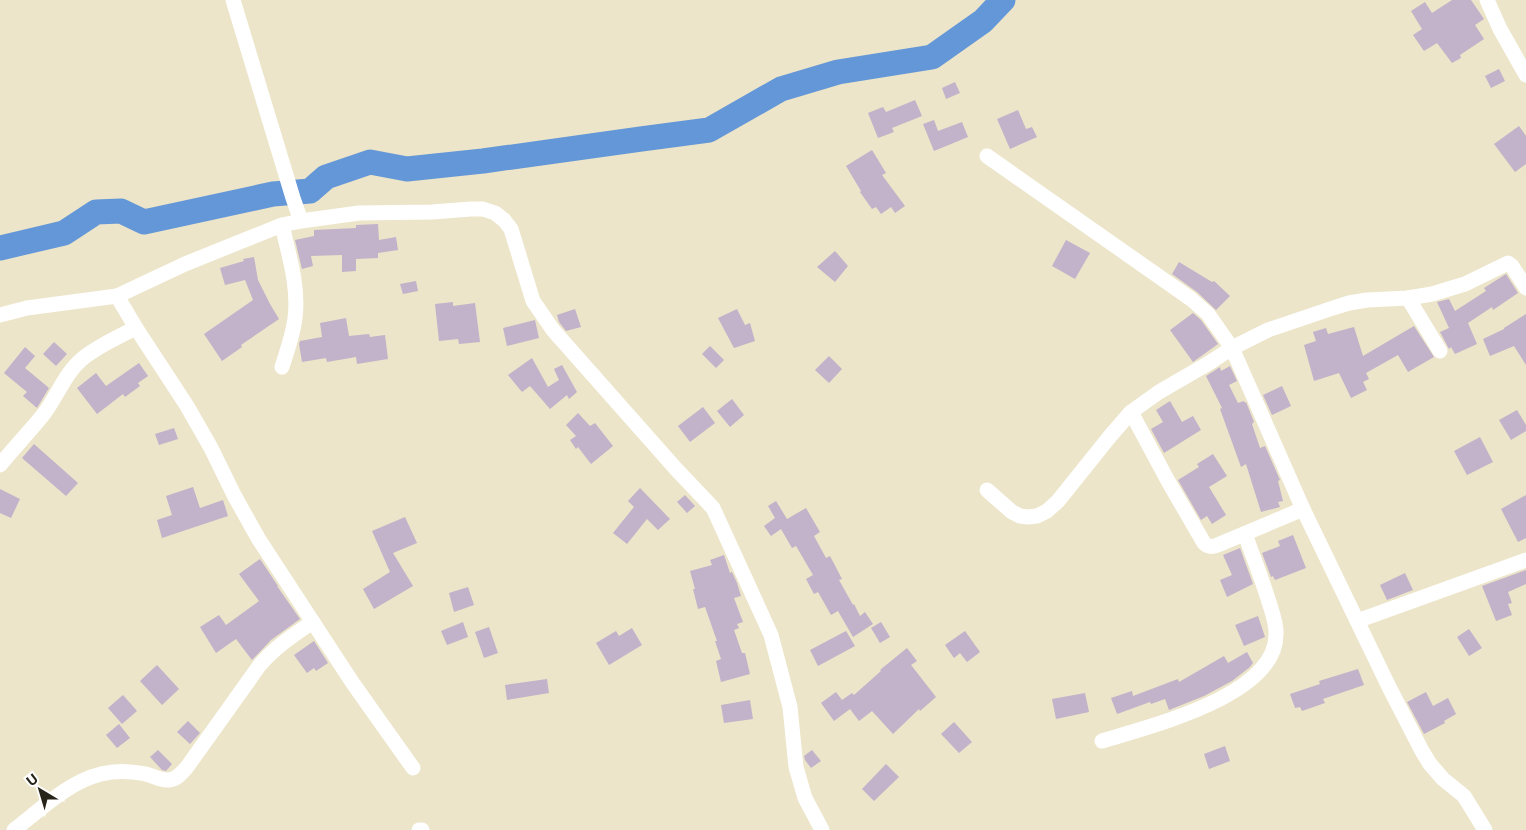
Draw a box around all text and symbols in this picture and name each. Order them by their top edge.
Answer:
north arrow [15,765,65,815]
text: U [22,769,42,790]

